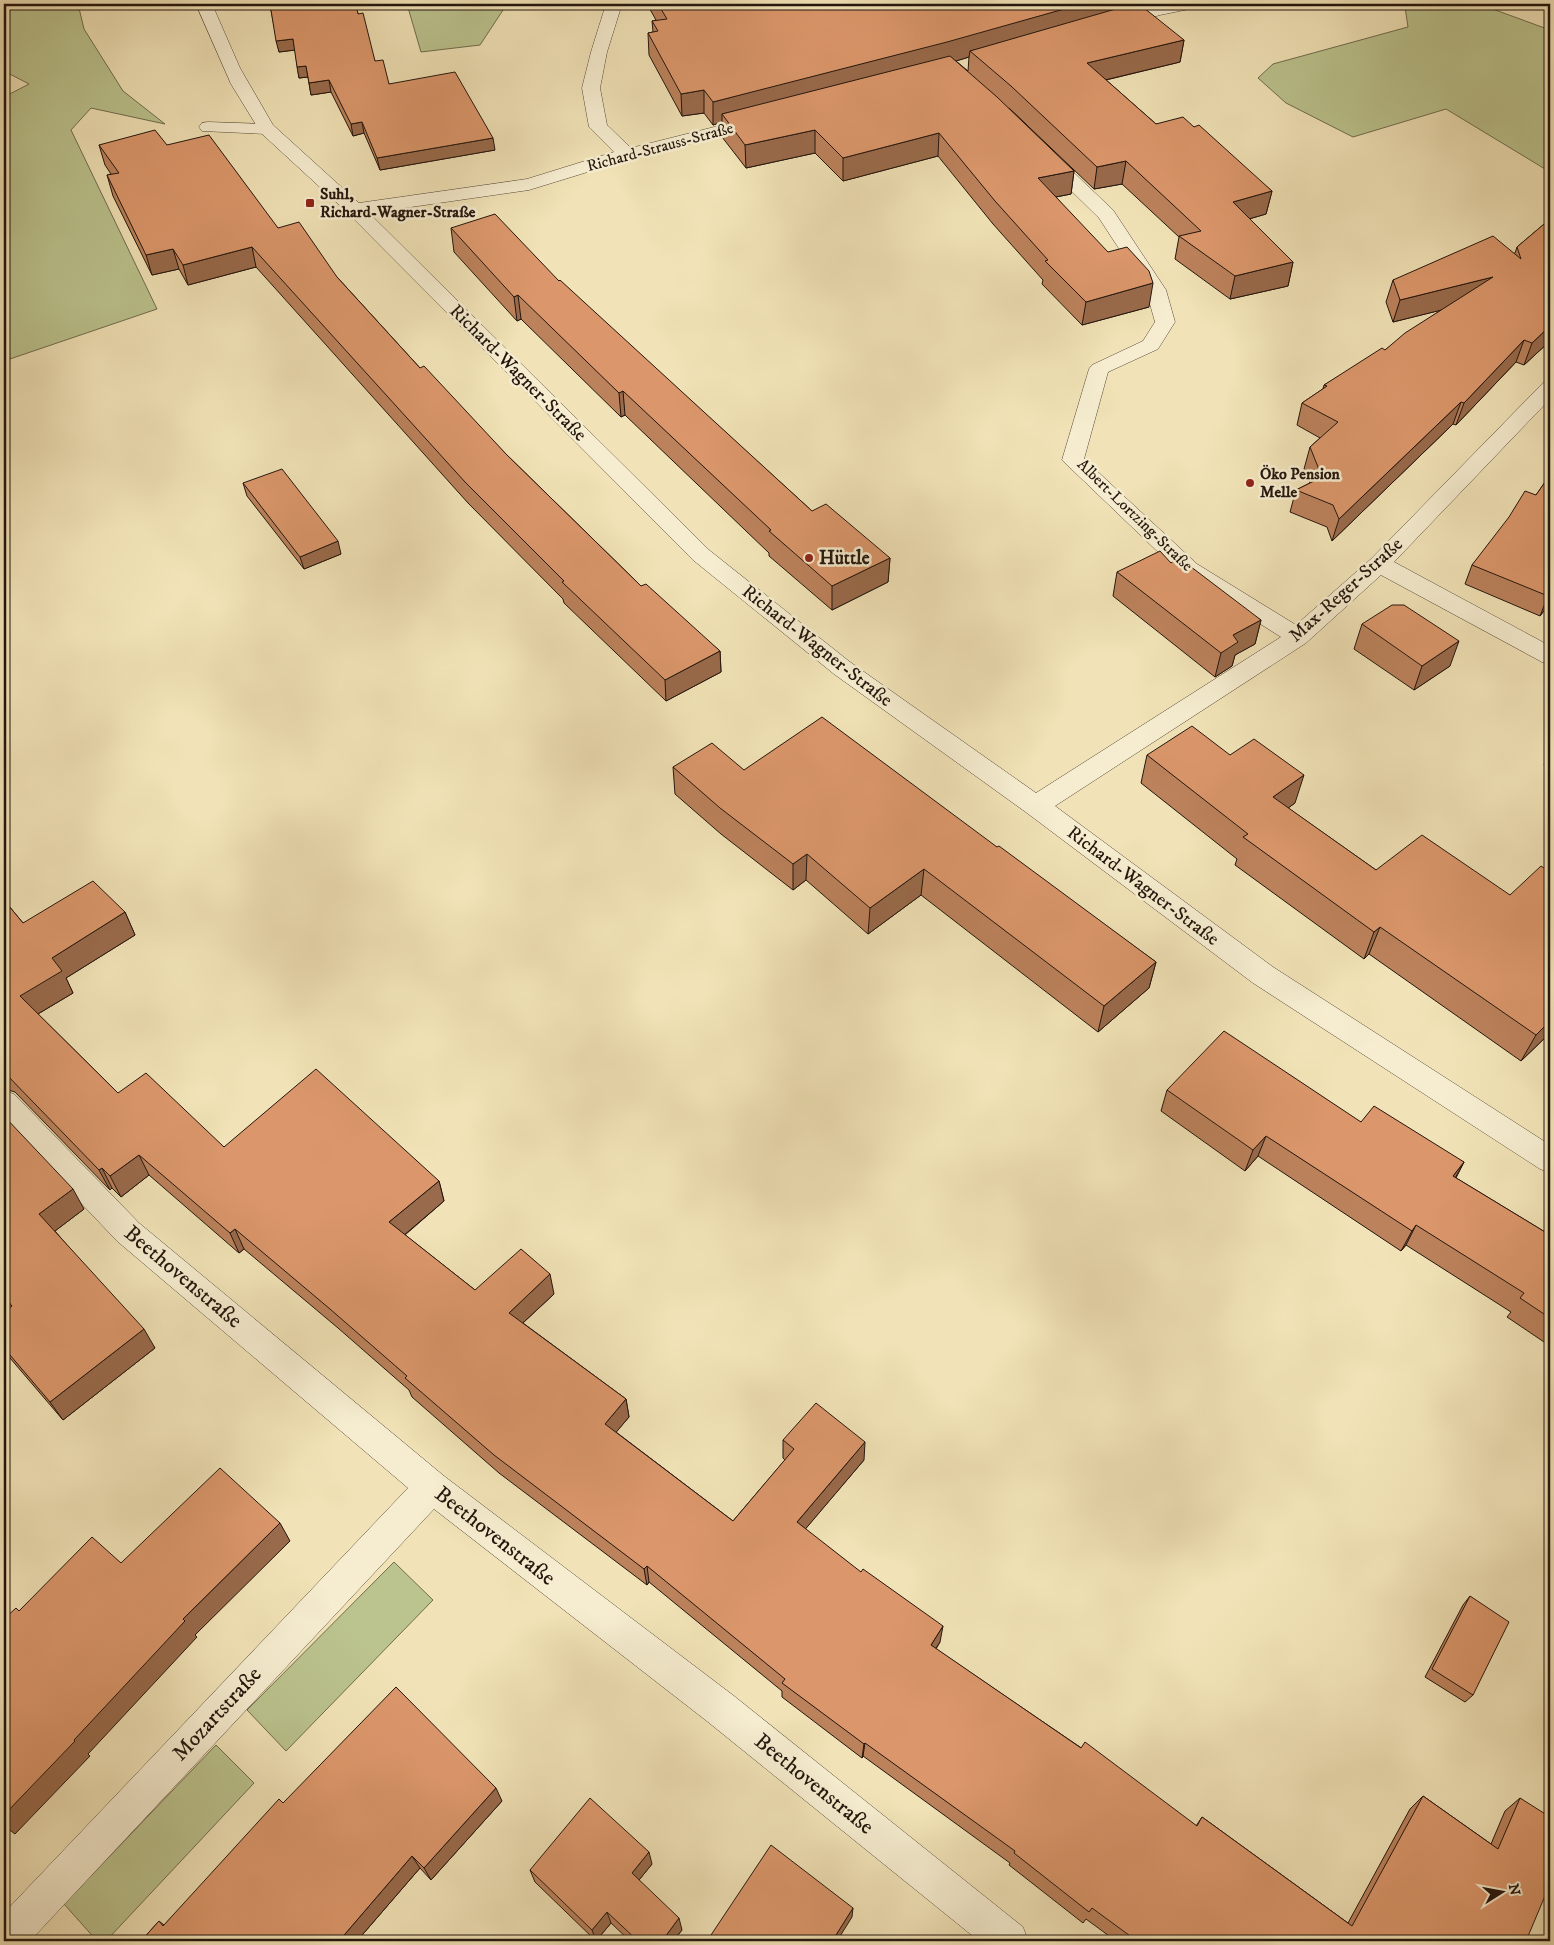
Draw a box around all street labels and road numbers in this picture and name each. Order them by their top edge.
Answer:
street label: Richard-Strauss-Straße [585,118,736,176]
street label: Richard-Wagner-Straße [445,300,591,446]
street label: Albert-Lortzing-Straße [1073,455,1197,576]
street label: Max-Reger-Straße [1284,533,1408,647]
street label: Richard-Wagner-Straße [737,580,897,712]
street label: Richard-Wagner-Straße [1062,821,1224,951]
street label: Beethovenstraße [118,1220,248,1334]
street label: Beethovenstraße [429,1480,561,1592]
street label: Mozartstraße [167,1661,267,1767]
street label: Beethovenstraße [749,1728,879,1840]

